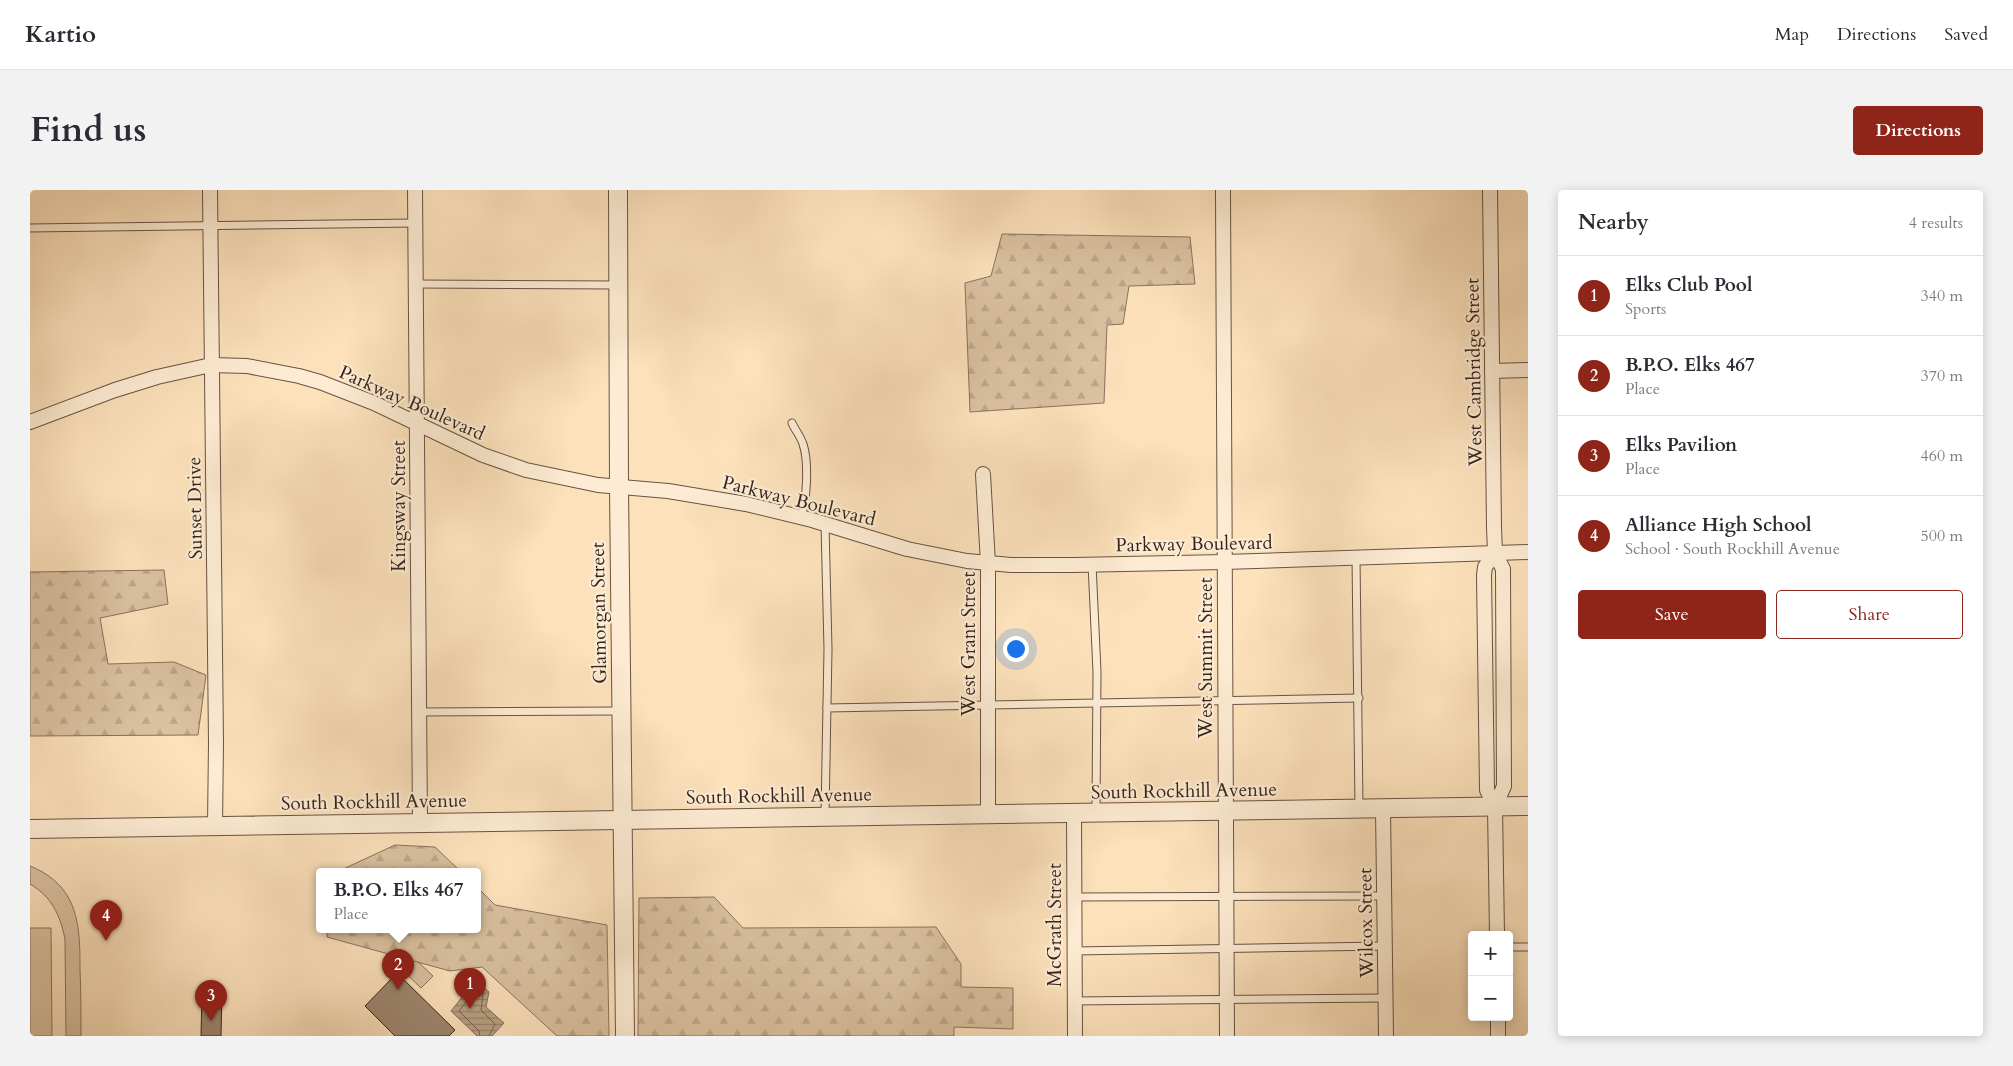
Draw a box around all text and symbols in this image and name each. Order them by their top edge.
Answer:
text: Kartio [25,18,96,51]
text: Map [1775,22,1809,47]
text: Directions [1837,22,1916,47]
text: Saved [1944,22,1988,47]
text: Find us [30,106,146,154]
button: Directions [1853,106,1983,155]
text: Nearby [1578,208,1649,237]
text: 4 results [1909,212,1963,234]
text: Elks Club Pool [1625,272,1752,298]
street label: West Cambridge Street [1459,278,1489,467]
text: 1 [1590,285,1598,307]
text: 340 m [1921,285,1963,307]
text: Sports [1625,298,1666,320]
text: B.P.O. Elks 467 [1625,352,1755,378]
street label: Parkway Boulevard [335,359,489,447]
text: 2 [1590,365,1598,387]
text: 370 m [1921,365,1963,387]
text: Place [1625,378,1660,400]
text: Elks Pavilion [1625,432,1737,458]
street label: Kingsway Street [386,440,412,572]
text: 3 [1590,445,1598,467]
text: 460 m [1921,445,1963,467]
street label: Sunset Drive [181,456,209,560]
text: Place [1625,458,1660,480]
street label: Parkway Boulevard [720,469,878,533]
text: Alliance High School [1625,512,1812,538]
text: 4 [1590,525,1598,547]
text: 500 m [1921,525,1963,547]
street label: Parkway Boulevard [1115,530,1273,558]
text: School · South Rockhill Avenue [1625,538,1840,560]
street label: Glamorgan Street [585,542,613,684]
street label: West Grant Street [956,572,982,717]
street label: West Summit Street [1193,577,1219,740]
button: Save [1578,590,1766,639]
button: Share [1776,590,1963,639]
your location [1003,636,1029,662]
street label: South Rockhill Avenue [1091,776,1277,806]
street label: South Rockhill Avenue [686,781,872,811]
street label: South Rockhill Avenue [281,787,467,817]
street label: McGrath Street [1042,863,1068,987]
popup [316,868,481,933]
street label: Wilcox Street [1352,868,1380,979]
text: B.P.O. Elks 467 [334,877,463,903]
pin: 4 [90,900,122,941]
text: Place [334,903,369,925]
map controls [1468,931,1513,1021]
button: + [1468,931,1513,976]
pin: 2 [382,949,414,990]
pin: 1 [454,968,486,1009]
button: − [1468,976,1513,1021]
pin: 3 [195,980,227,1021]

